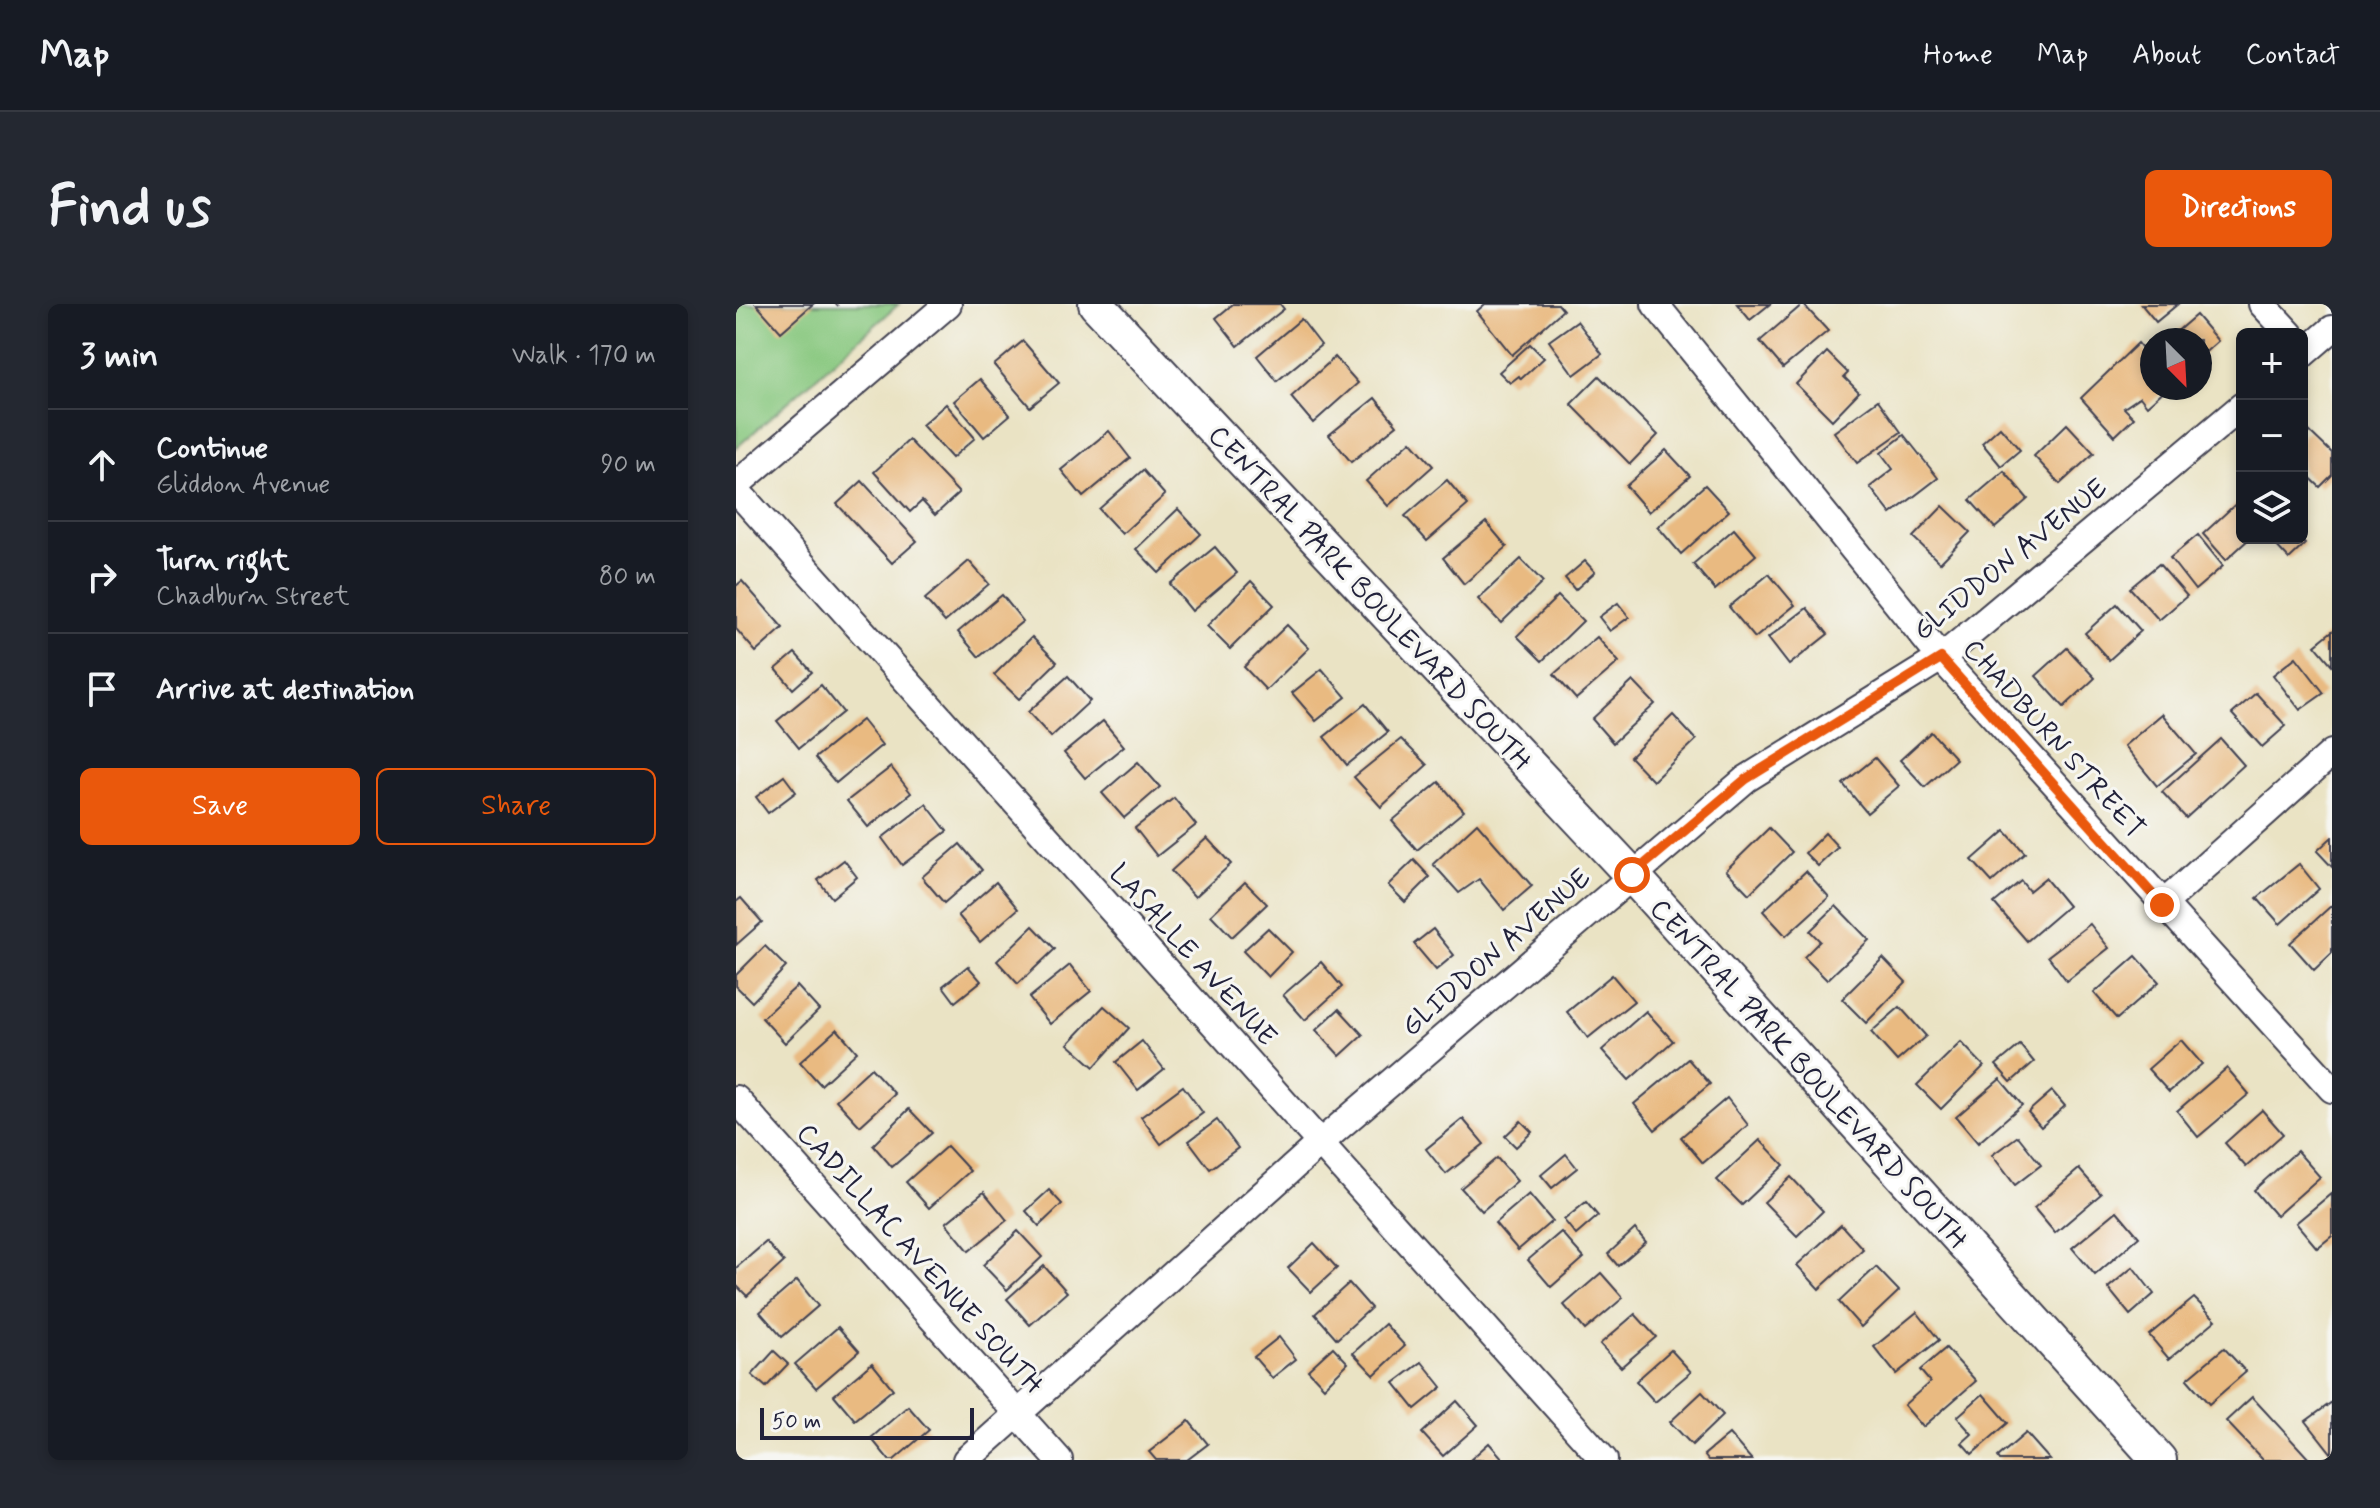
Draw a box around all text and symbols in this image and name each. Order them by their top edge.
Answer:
text: Map [40,31,110,80]
text: Home [1923,37,1993,74]
text: Map [2037,37,2088,74]
text: About [2132,37,2201,74]
text: Contact [2245,37,2340,74]
button: Directions [2145,170,2332,247]
text: Find us [48,172,211,245]
north arrow [2140,328,2212,400]
map controls [2236,328,2308,544]
button: + [2236,328,2308,400]
text: 3 min [80,334,158,379]
text: Walk · 170 m [512,339,656,373]
button: − [2236,400,2308,472]
street label: CENTRAL PARK BOULEVARD SOUTH [1199,418,1539,779]
text: Continue [156,429,268,468]
icon: ahead [80,443,124,487]
text: 90 m [601,448,656,482]
text: Gliddon Avenue [156,468,330,502]
street label: GLIDDON AVENUE [1906,470,2115,650]
button: layers [2236,472,2308,544]
text: Turn right [156,541,289,580]
icon: right [80,555,124,599]
text: 80 m [599,560,656,594]
text: Chadburn Street [156,580,349,614]
street label: CHADBURN STREET [1954,632,2153,847]
icon: arrive [80,667,124,711]
text: Arrive at destination [156,670,414,709]
button: Save [80,768,360,845]
button: Share [376,768,656,845]
street label: LASALLE AVENUE [1100,856,1284,1055]
route start [1614,857,1650,893]
street label: GLIDDON AVENUE [1394,860,1599,1045]
route end [2144,887,2180,923]
street label: CENTRAL PARK BOULEVARD SOUTH [1641,892,1976,1258]
street label: CADILLAC AVENUE SOUTH [787,1116,1051,1403]
scale bar [760,1404,974,1440]
text: 50 m [772,1408,821,1436]

